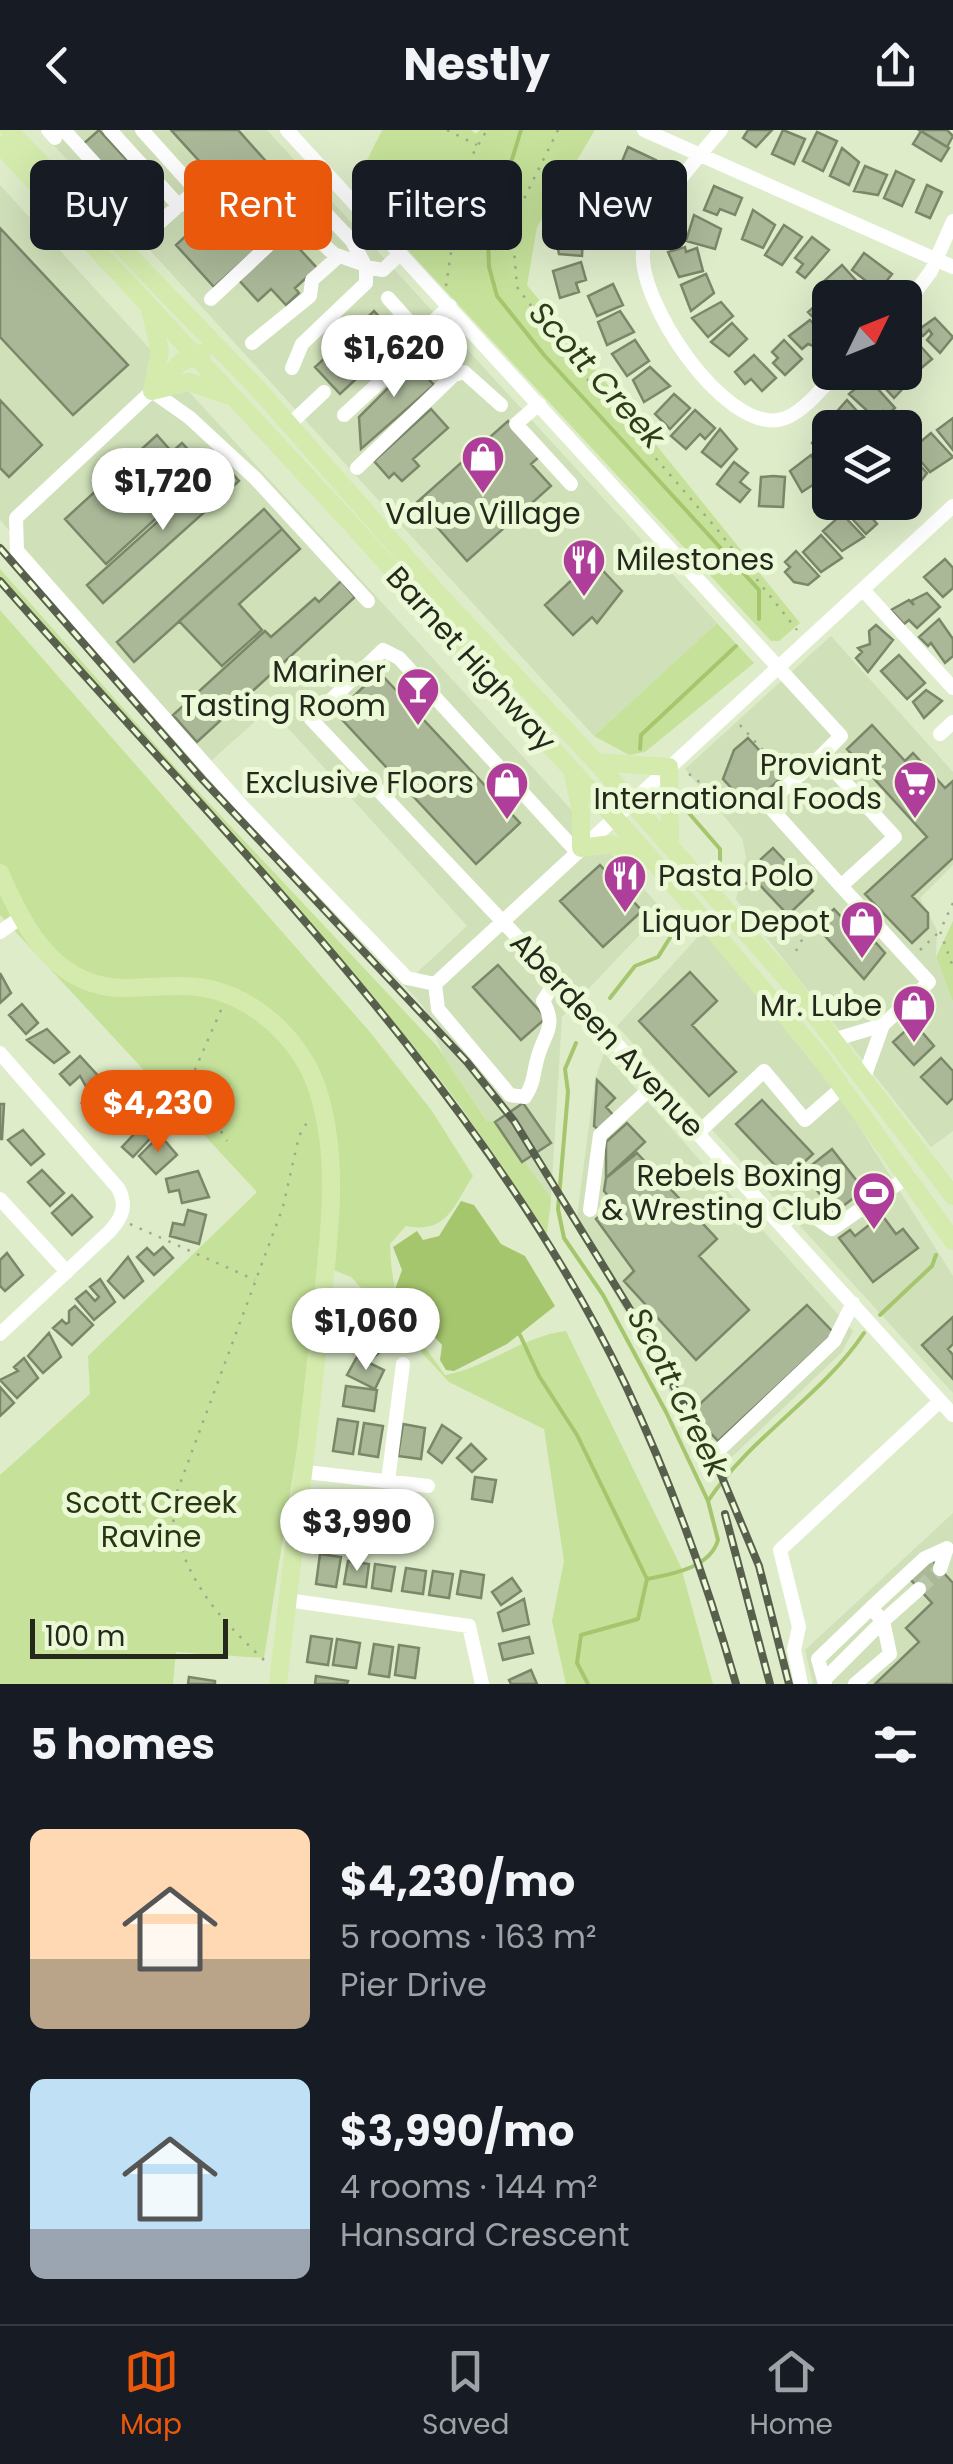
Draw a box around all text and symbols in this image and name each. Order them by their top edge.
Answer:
text: Nestly [403,33,550,96]
icon: back [30,38,85,93]
icon: share [868,38,923,93]
chip: Buy [30,160,164,250]
chip: Rent [184,160,332,250]
chip: Filters [352,160,522,250]
chip: New [542,160,687,250]
north arrow [812,280,922,390]
map controls [812,280,922,520]
water label: Scott Creek [519,291,677,459]
pin: $1,620 [313,315,475,400]
text: $1,620 [343,325,445,370]
button: layers [812,410,922,520]
shop icon: Value Village [460,434,506,495]
pin: $1,720 [82,448,244,533]
text: $1,720 [114,458,212,503]
place label: Value Village [385,492,581,535]
restaurant icon: Milestones [561,537,607,598]
place label: Milestones [616,538,774,581]
street label: Barnet Highway [376,557,566,761]
place label: Mariner Tasting Room [181,650,386,727]
bar icon: Mariner Tasting Room [395,666,441,727]
place label: Proviant International Foods [593,743,882,820]
supermarket icon: Proviant International Foods [892,759,938,820]
shop icon: Exclusive Floors [484,760,530,821]
place label: Exclusive Floors [245,761,474,804]
restaurant icon: Pasta Polo [602,853,648,914]
place label: Pasta Polo [658,854,814,897]
shop icon: Liquor Depot [839,899,885,960]
place label: Liquor Depot [642,900,830,943]
street label: Aberdeen Avenue [500,922,714,1147]
shop icon: Mr. Lube [891,983,937,1044]
place label: Mr. Lube [760,984,882,1027]
pin: $4,230 [77,1070,239,1155]
text: $4,230 [103,1080,213,1125]
place label: Rebels Boxing & Wresting Club [601,1154,842,1231]
sports icon: Rebels Boxing & Wresting Club [851,1170,897,1231]
pin: $1,060 [285,1288,447,1373]
text: $1,060 [314,1298,418,1343]
water label: Scott Creek [617,1300,741,1485]
park label: Scott Creek Ravine [65,1481,237,1558]
pin: $3,990 [276,1489,438,1574]
text: $3,990 [302,1499,412,1544]
scale bar [30,1614,228,1658]
text: 100 m [45,1617,125,1656]
text: 5 homes [30,1715,215,1774]
icon: filters [868,1717,923,1772]
text: $4,230/mo [340,1852,575,1911]
icon: home [110,1869,230,1989]
text: 5 rooms · 163 m² [340,1914,597,1959]
text: Pier Drive [340,1962,487,2007]
text: $3,990/mo [340,2102,574,2161]
icon: home [110,2119,230,2239]
text: 4 rooms · 144 m² [340,2164,598,2209]
text: Hansard Crescent [340,2212,629,2257]
tab: Map [120,2344,182,2446]
tab: Saved [422,2344,509,2446]
tab: Home [749,2344,833,2446]

